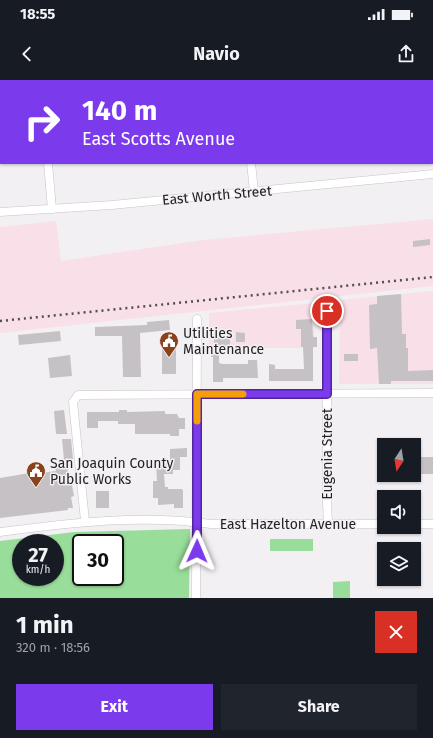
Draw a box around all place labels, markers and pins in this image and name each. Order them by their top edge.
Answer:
pin [310,294,344,328]
place label: Utilities Maintenance [183,325,264,358]
public building icon: Utilities Maintenance [158,330,180,358]
place label: San Joaquin County Public Works [50,455,174,488]
public building icon: San Joaquin County Public Works [25,460,47,488]

